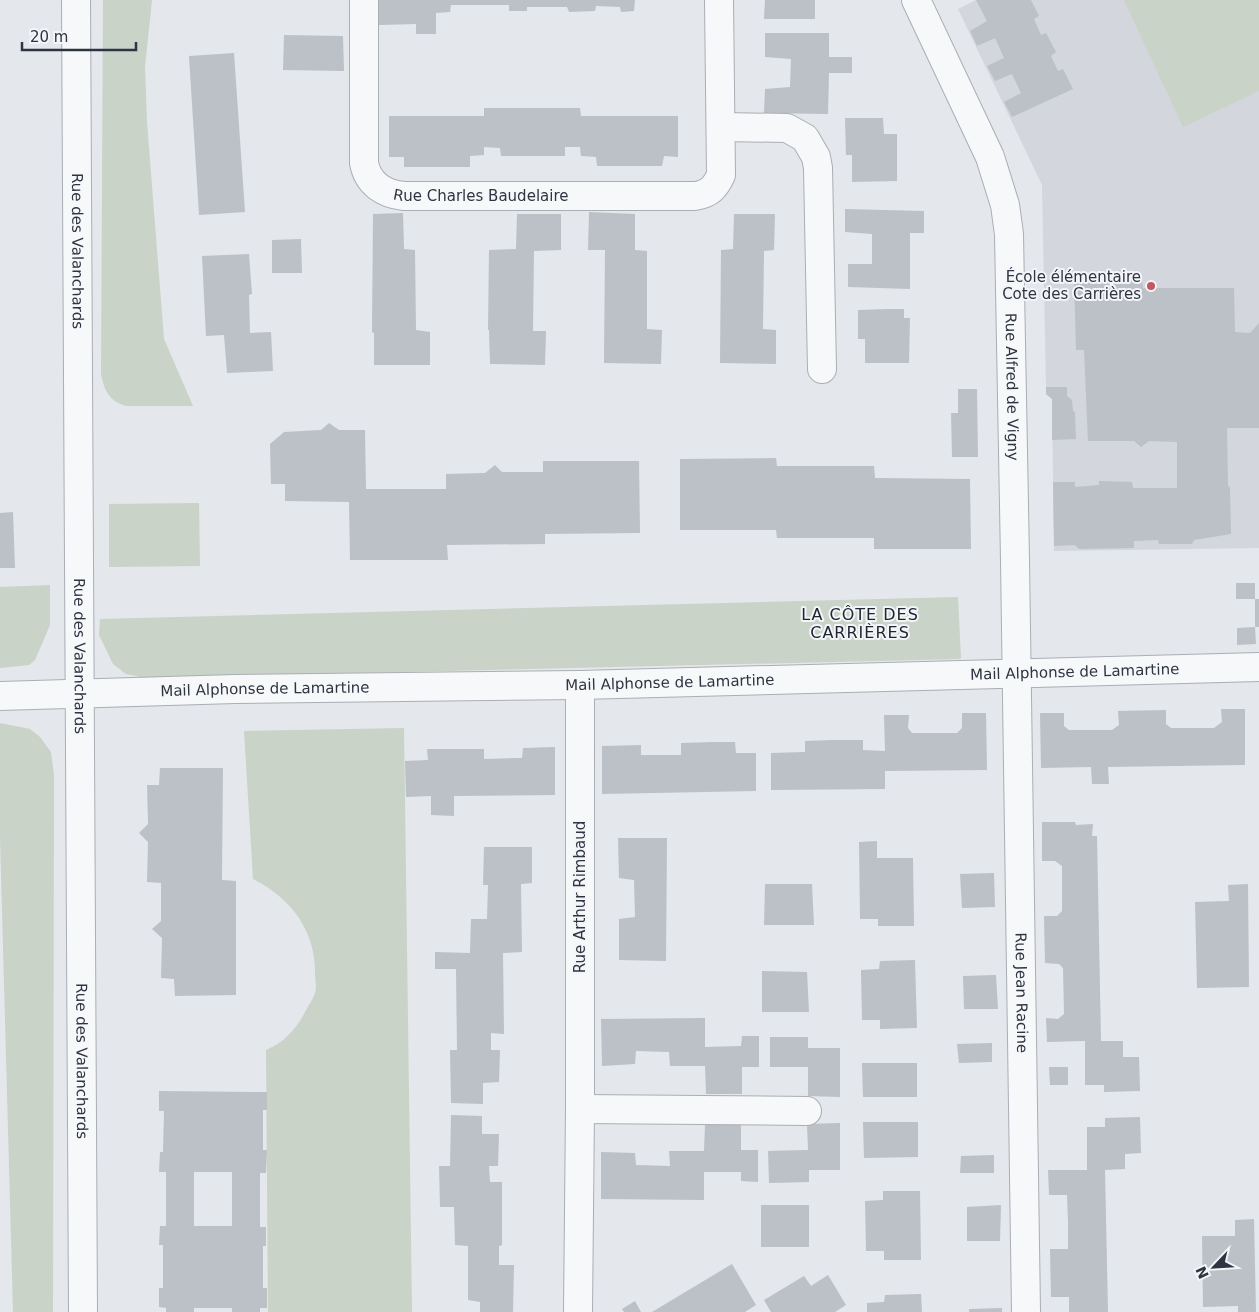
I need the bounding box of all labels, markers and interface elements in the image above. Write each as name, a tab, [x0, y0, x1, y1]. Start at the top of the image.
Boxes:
scale bar	[22, 20, 136, 52]
text: 20 m	[30, 28, 68, 46]
street label: Rue des Valanchards	[68, 173, 87, 329]
street label: Rue Charles Baudelaire	[392, 185, 569, 205]
place label: École élémentaire Cote des Carrières	[1002, 267, 1141, 303]
marker: École élémentaire Cote des Carrières	[1145, 280, 1157, 292]
street label: Rue Alfred de Vigny	[1001, 313, 1022, 461]
street label: Rue des Valanchards	[70, 578, 89, 734]
district label: LA CÔTE DES CARRIÈRES	[801, 605, 919, 642]
street label: Mail Alphonse de Lamartine	[970, 660, 1180, 684]
street label: Mail Alphonse de Lamartine	[565, 671, 775, 694]
street label: Mail Alphonse de Lamartine	[160, 678, 370, 700]
street label: Rue Arthur Rimbaud	[571, 821, 589, 973]
street label: Rue Jean Racine	[1011, 932, 1031, 1053]
street label: Rue des Valanchards	[72, 983, 91, 1139]
north arrow	[1189, 1242, 1239, 1292]
text: N	[1192, 1264, 1212, 1281]

